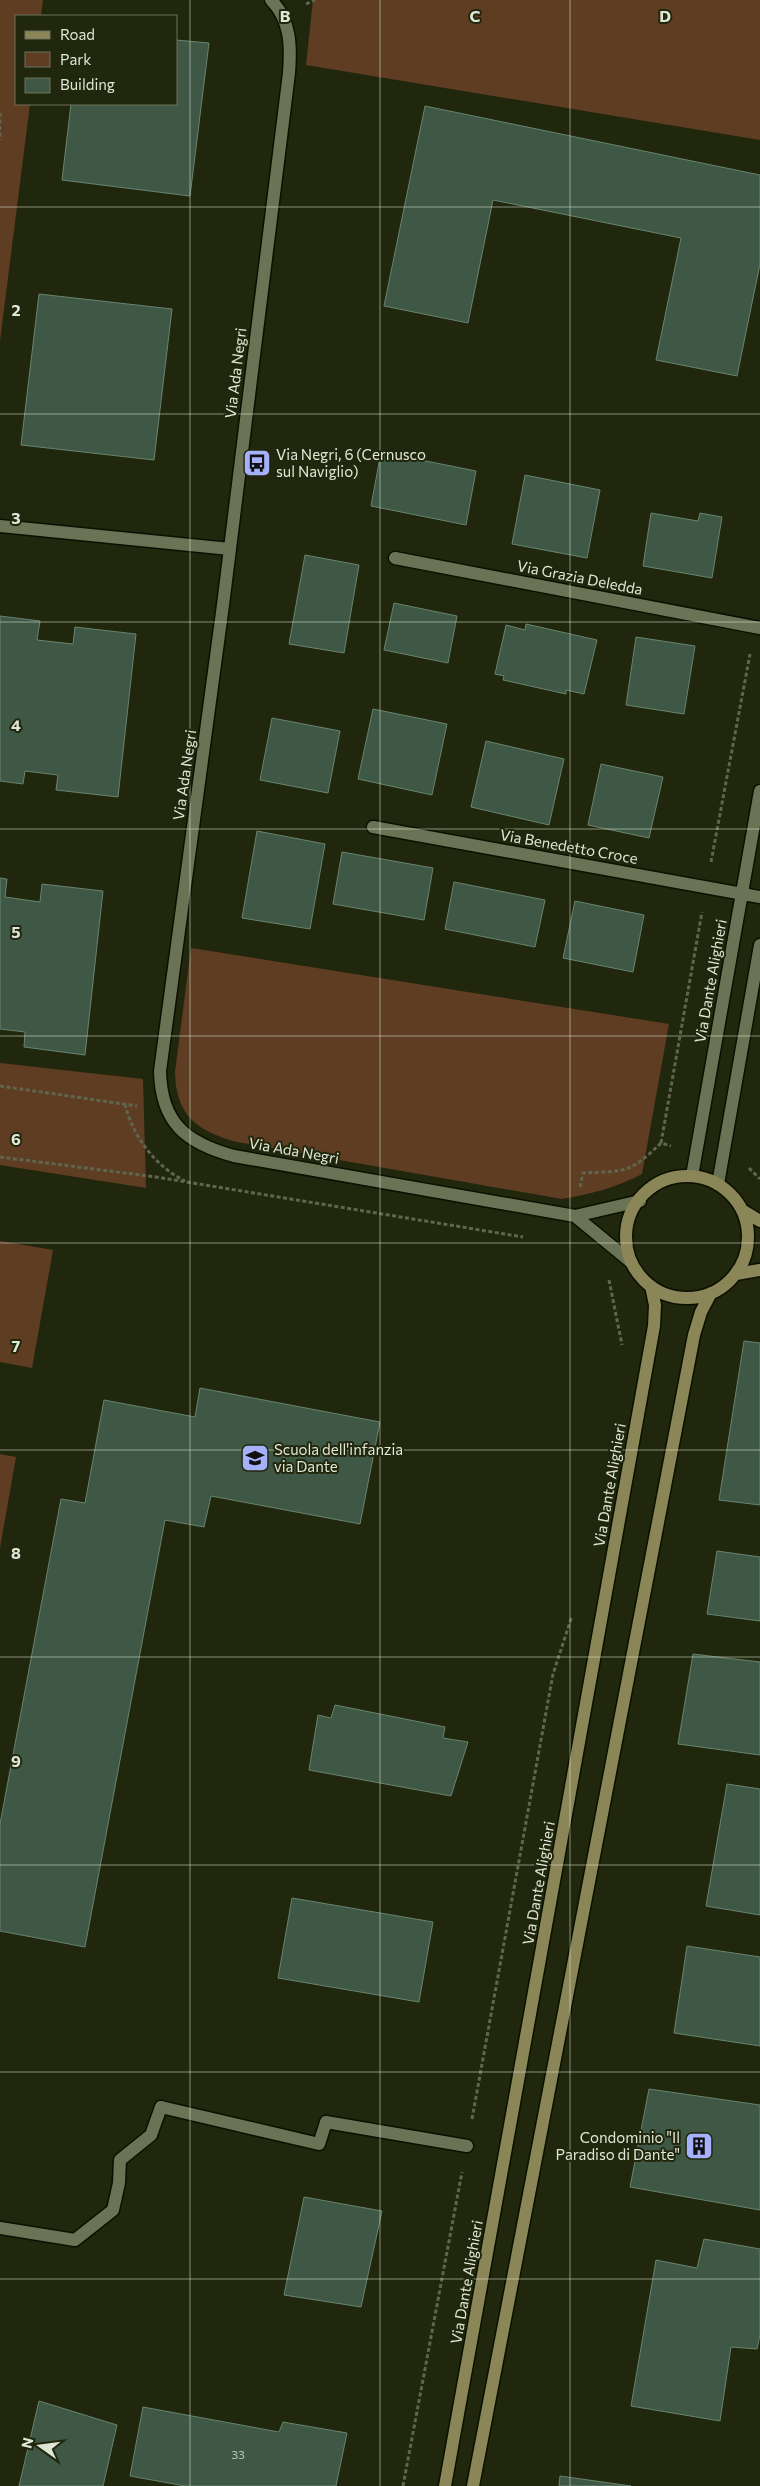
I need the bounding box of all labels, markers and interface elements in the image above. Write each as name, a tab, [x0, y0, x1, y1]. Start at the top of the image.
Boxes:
text: B	[280, 6, 291, 25]
text: C	[470, 6, 481, 25]
text: D	[659, 6, 671, 25]
legend	[15, 15, 178, 105]
text: Road	[60, 25, 95, 43]
text: Park	[60, 50, 91, 68]
text: Building	[60, 75, 115, 93]
text: 2	[11, 300, 21, 319]
street label: Via Ada Negri	[220, 327, 250, 419]
place label: Via Negri, 6 (Cernusco sul Naviglio)	[276, 445, 426, 480]
bus stop icon: Via Negri, 6 (Cernusco sul Naviglio)	[242, 448, 272, 478]
text: 3	[11, 508, 21, 527]
street label: Via Grazia Deledda	[516, 556, 644, 598]
text: 4	[11, 715, 21, 734]
street label: Via Ada Negri	[169, 728, 199, 822]
street label: Via Benedetto Croce	[499, 825, 639, 867]
street label: Via Dante Alighieri	[690, 918, 730, 1044]
text: 5	[11, 922, 21, 941]
text: 6	[11, 1129, 21, 1148]
street label: Via Ada Negri	[247, 1133, 341, 1167]
text: 7	[12, 1336, 21, 1355]
street label: Via Dante Alighieri	[589, 1422, 629, 1548]
place label: Scuola dell'infanzia via Dante	[274, 1440, 403, 1475]
school or university icon: Scuola dell'infanzia via Dante	[240, 1443, 270, 1473]
text: 8	[11, 1543, 21, 1562]
text: 9	[11, 1751, 21, 1770]
street label: Via Dante Alighieri	[518, 1820, 558, 1946]
place label: Condominio "Il Paradiso di Dante"	[555, 2128, 680, 2163]
building icon: Condominio "Il Paradiso di Dante"	[684, 2131, 714, 2161]
street label: Via Dante Alighieri	[446, 2219, 486, 2345]
north arrow	[15, 2421, 65, 2471]
text: N	[17, 2436, 36, 2450]
house number: 33	[231, 2447, 245, 2461]

